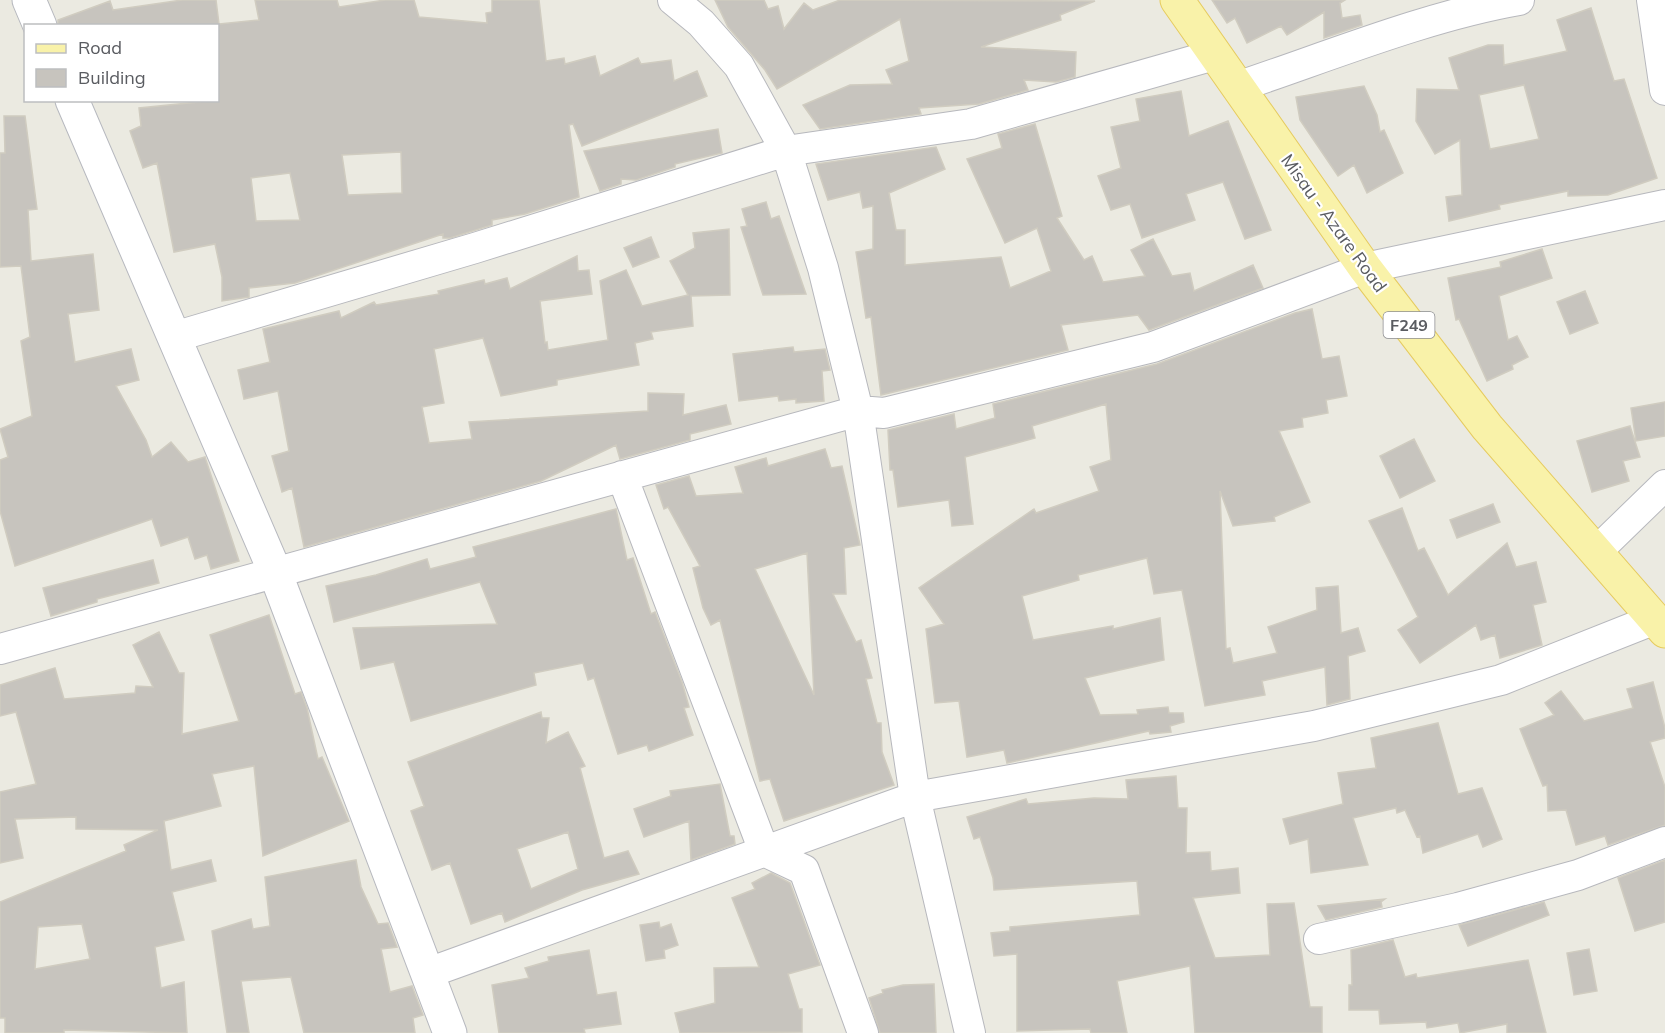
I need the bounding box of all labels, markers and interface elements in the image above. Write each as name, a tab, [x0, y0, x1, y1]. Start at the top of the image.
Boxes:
legend	[24, 24, 219, 102]
text: Road	[78, 36, 122, 59]
text: Building	[78, 66, 146, 89]
street label: Misau - Azare Road	[1276, 149, 1392, 297]
road number: F249	[1384, 312, 1434, 338]

